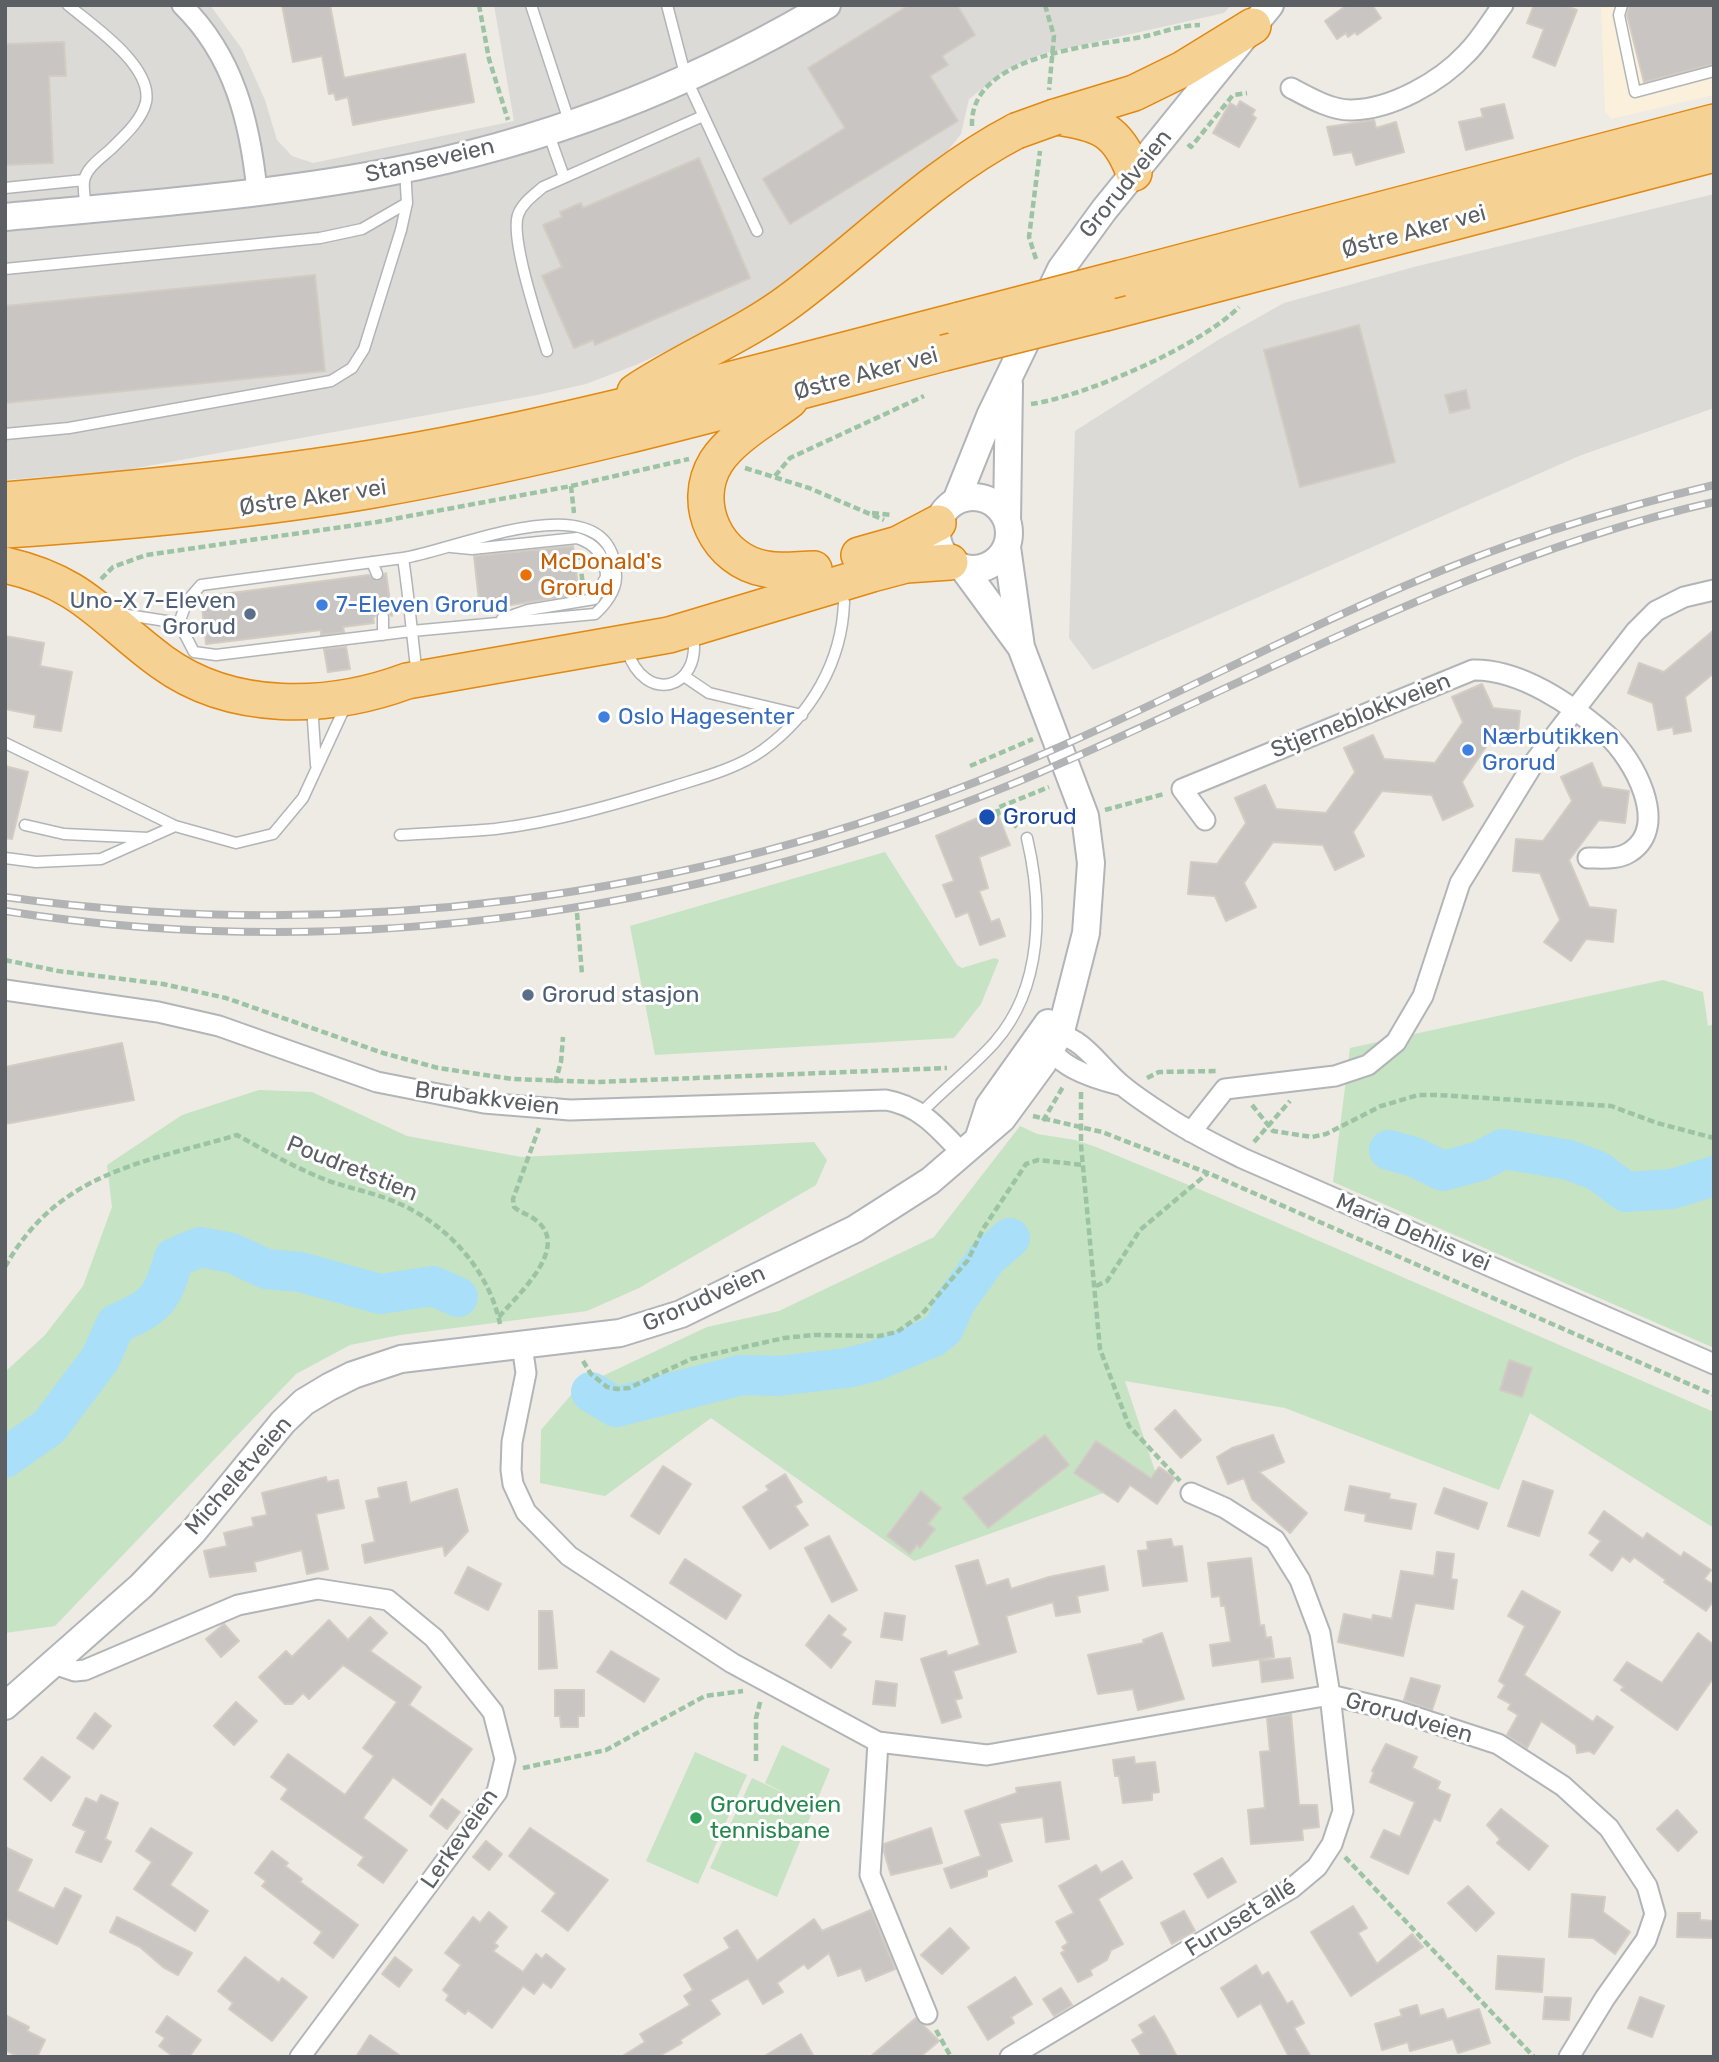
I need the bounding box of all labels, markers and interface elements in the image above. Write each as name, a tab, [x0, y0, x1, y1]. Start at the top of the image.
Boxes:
street label: Grorudveien	[1074, 124, 1178, 244]
street label: Stanseveien	[363, 133, 497, 189]
street label: Østre Aker vei	[1339, 200, 1489, 264]
street label: Østre Aker vei	[791, 342, 941, 406]
street label: Østre Aker vei	[238, 474, 388, 522]
place label: McDonald's Grorud	[540, 548, 662, 602]
marker: McDonald's Grorud	[518, 567, 534, 583]
place label: Uno-X 7-Eleven Grorud	[69, 587, 236, 641]
place label: 7-Eleven Grorud	[336, 591, 508, 619]
marker: 7-Eleven Grorud	[314, 597, 330, 613]
marker: Uno-X 7-Eleven Grorud	[242, 606, 258, 622]
street label: Stjerneblokkveien	[1267, 667, 1455, 765]
place label: Oslo Hagesenter	[618, 703, 794, 731]
marker: Oslo Hagesenter	[596, 709, 612, 725]
place label: Nærbutikken Grorud	[1482, 723, 1619, 777]
marker: Nærbutikken Grorud	[1460, 742, 1476, 758]
place label: Grorud	[1003, 803, 1077, 831]
marker: Grorud	[977, 807, 997, 827]
place label: Grorud stasjon	[542, 981, 699, 1009]
marker: Grorud stasjon	[520, 987, 536, 1003]
street label: Brubakkveien	[413, 1076, 561, 1122]
street label: Poudretstien	[283, 1130, 421, 1208]
street label: Maria Dehlis vei	[1331, 1188, 1495, 1278]
street label: Grorudveien	[638, 1260, 770, 1338]
street label: Micheletveien	[180, 1411, 298, 1541]
street label: Grorudveien	[1342, 1687, 1476, 1749]
street label: Lerkeveien	[416, 1784, 504, 1894]
place label: Grorudveien tennisbane	[710, 1791, 841, 1845]
marker: Grorudveien tennisbane	[688, 1810, 704, 1826]
street label: Furuset allé	[1180, 1873, 1302, 1963]

